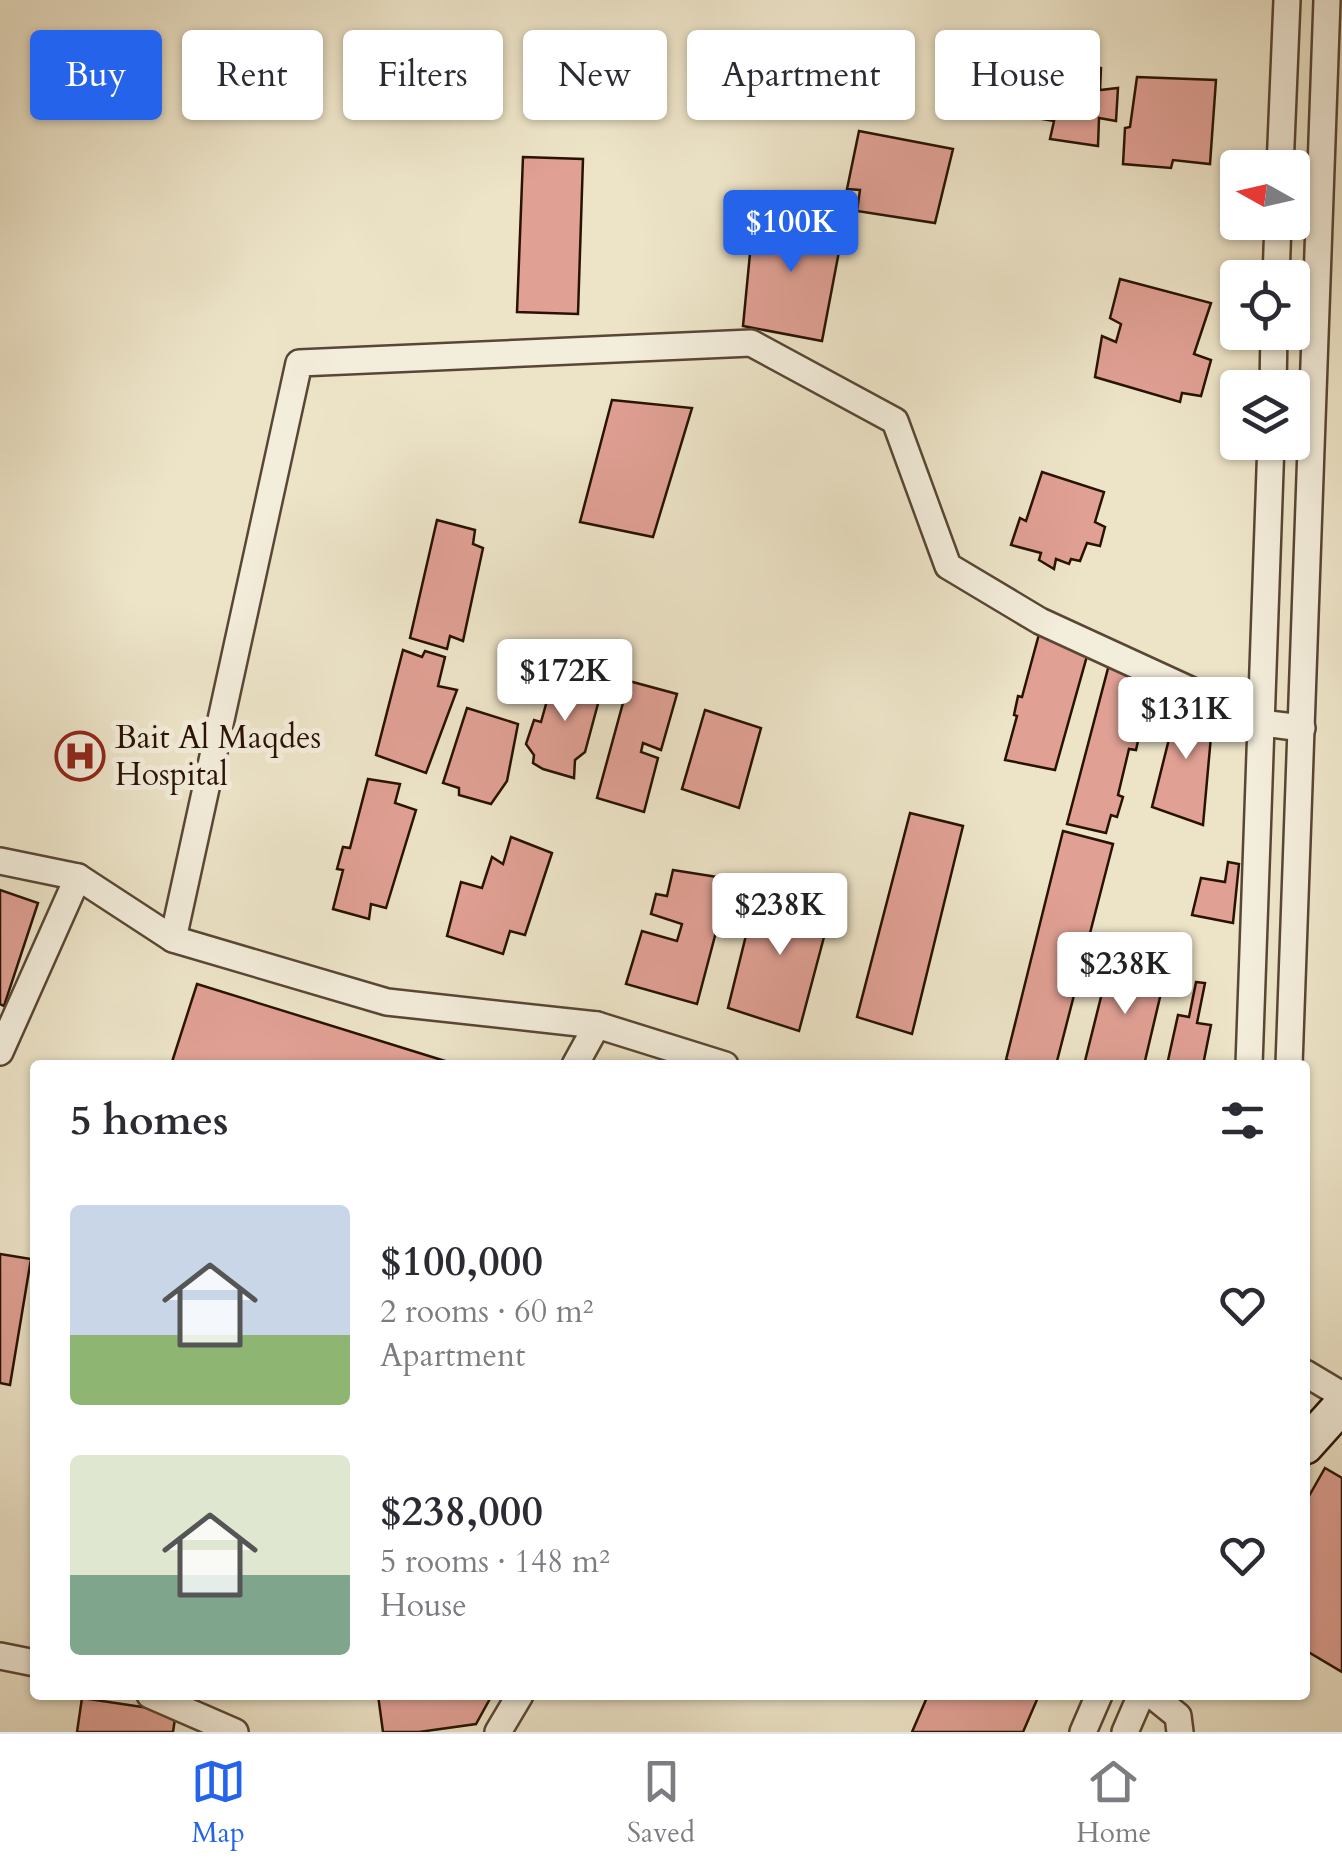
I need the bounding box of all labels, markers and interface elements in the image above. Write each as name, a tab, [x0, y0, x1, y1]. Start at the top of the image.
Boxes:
chip: Buy	[30, 30, 162, 120]
chip: Rent	[182, 30, 323, 120]
chip: Filters	[343, 30, 503, 120]
chip: New	[523, 30, 667, 120]
chip: Apartment	[687, 30, 915, 120]
chip: House	[935, 30, 1100, 120]
north arrow	[1220, 150, 1310, 240]
map controls	[1220, 150, 1310, 460]
pin: $100K	[721, 190, 861, 275]
text: $100K	[745, 200, 837, 244]
button: locate	[1220, 260, 1310, 350]
button: layers	[1220, 370, 1310, 460]
pin: $172K	[495, 639, 635, 724]
text: $172K	[519, 649, 611, 693]
pin: $131K	[1116, 677, 1256, 762]
text: $131K	[1140, 687, 1232, 731]
place label: Bait Al Maqdes Hospital	[115, 716, 321, 797]
hospital icon: Bait Al Maqdes Hospital	[54, 730, 106, 782]
pin: $238K	[710, 873, 850, 958]
text: $238K	[734, 883, 826, 927]
pin: $238K	[1055, 932, 1195, 1017]
text: $238K	[1079, 942, 1171, 986]
text: 5 homes	[70, 1092, 228, 1149]
icon: filters	[1215, 1093, 1270, 1148]
text: $100,000	[380, 1233, 543, 1290]
icon: home	[150, 1245, 270, 1365]
icon: heart	[1215, 1278, 1270, 1333]
text: 2 rooms · 60 m²	[380, 1290, 593, 1334]
text: Apartment	[380, 1334, 525, 1378]
text: $238,000	[380, 1483, 543, 1540]
icon: home	[150, 1495, 270, 1615]
icon: heart	[1215, 1528, 1270, 1583]
text: 5 rooms · 148 m²	[380, 1540, 610, 1584]
text: House	[380, 1584, 467, 1628]
tab: Map	[191, 1754, 246, 1852]
tab: Saved	[627, 1754, 695, 1852]
tab: Home	[1076, 1754, 1151, 1852]

